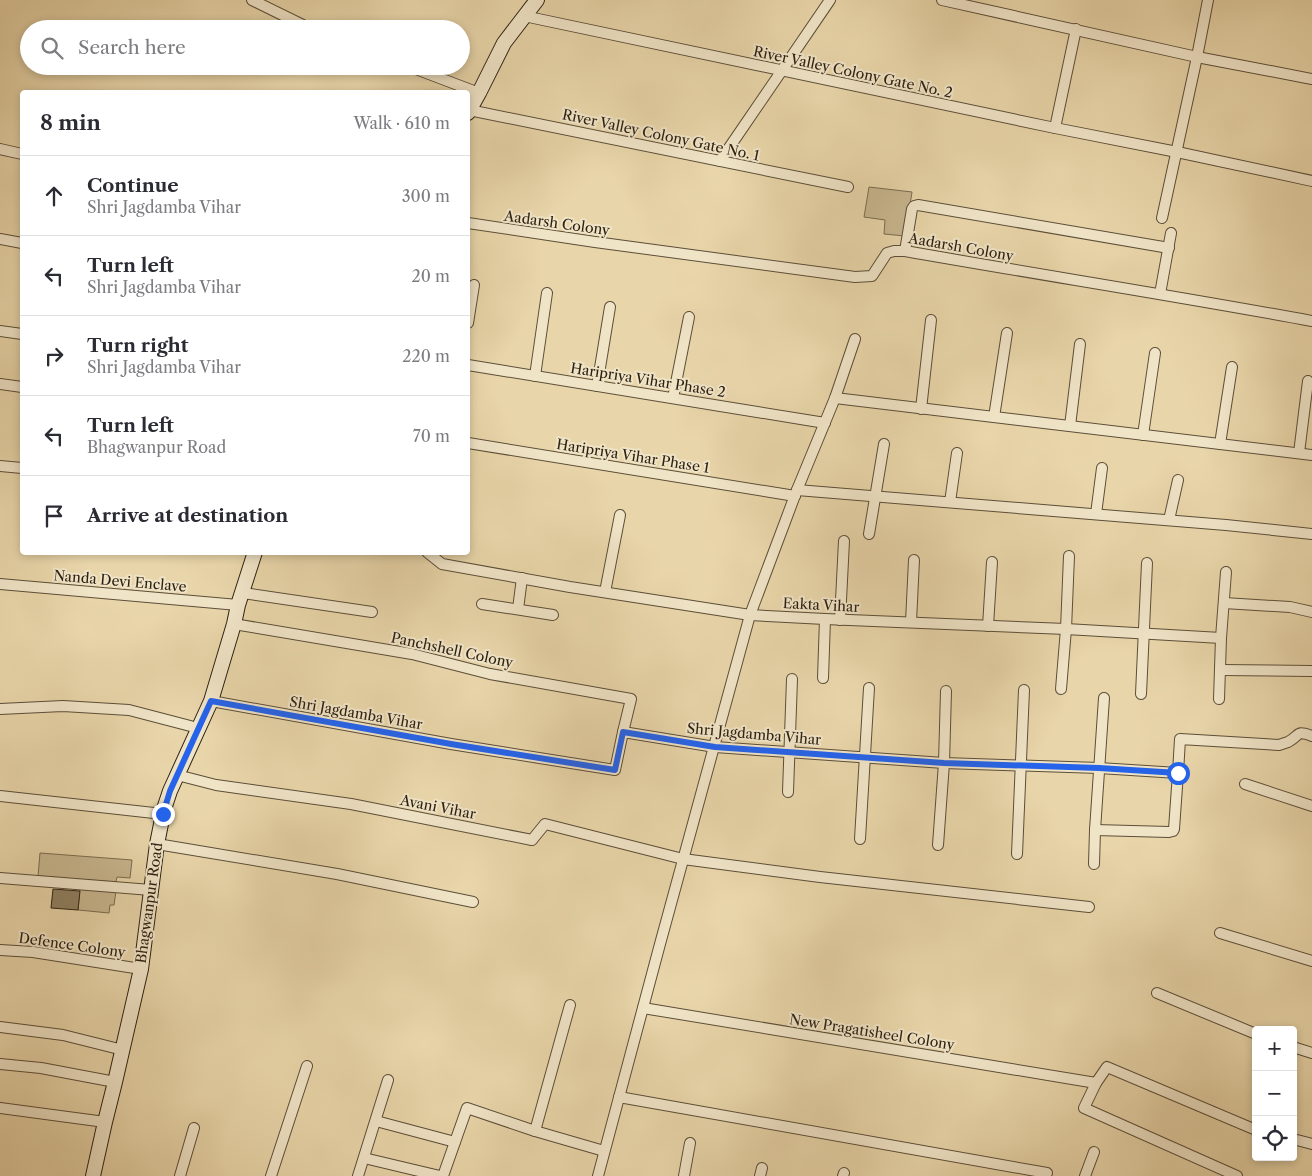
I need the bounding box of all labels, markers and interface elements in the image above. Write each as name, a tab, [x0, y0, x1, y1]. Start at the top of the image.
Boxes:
search box	[20, 20, 470, 75]
icon: search	[38, 34, 66, 62]
text: Search here	[78, 36, 186, 59]
street label: River Valley Colony Gate No. 2	[752, 42, 954, 102]
street label: River Valley Colony Gate No. 1	[561, 105, 761, 165]
text: 8 min	[40, 110, 101, 135]
text: Walk · 610 m	[353, 113, 450, 133]
text: Continue	[87, 174, 179, 197]
icon: ahead	[40, 182, 68, 210]
text: 300 m	[402, 186, 450, 206]
text: Shri Jagdamba Vihar	[87, 197, 241, 217]
street label: Aadarsh Colony	[502, 207, 611, 239]
street label: Aadarsh Colony	[906, 229, 1015, 265]
text: Turn left	[87, 254, 174, 277]
icon: left	[40, 262, 68, 290]
text: 20 m	[411, 266, 450, 286]
text: Shri Jagdamba Vihar	[87, 277, 241, 297]
text: Turn right	[87, 334, 188, 357]
icon: right	[40, 342, 68, 370]
text: 220 m	[402, 346, 450, 366]
text: Shri Jagdamba Vihar	[87, 357, 241, 377]
street label: Haripriya Vihar Phase 2	[569, 359, 727, 401]
text: Turn left	[87, 414, 174, 437]
icon: left	[40, 422, 68, 450]
text: 70 m	[413, 426, 450, 446]
street label: Haripriya Vihar Phase 1	[555, 435, 711, 477]
text: Bhagwanpur Road	[87, 437, 226, 457]
icon: arrive	[40, 502, 68, 530]
text: Arrive at destination	[87, 504, 288, 527]
street label: Nanda Devi Enclave	[53, 566, 187, 596]
street label: Eakta Vihar	[782, 594, 860, 616]
street label: Panchshell Colony	[389, 628, 515, 672]
street label: Shri Jagdamba Vihar	[288, 692, 424, 734]
street label: Shri Jagdamba Vihar	[686, 719, 822, 749]
route start	[1167, 762, 1190, 785]
street label: Avani Vihar	[398, 791, 477, 823]
route end	[152, 803, 175, 826]
street label: Bhagwanpur Road	[132, 841, 166, 965]
street label: Defence Colony	[17, 929, 127, 961]
street label: New Pragatisheel Colony	[788, 1010, 956, 1054]
map controls	[1252, 1026, 1297, 1161]
button: +	[1252, 1026, 1297, 1071]
button: −	[1252, 1071, 1297, 1116]
button: locate	[1252, 1116, 1297, 1161]

